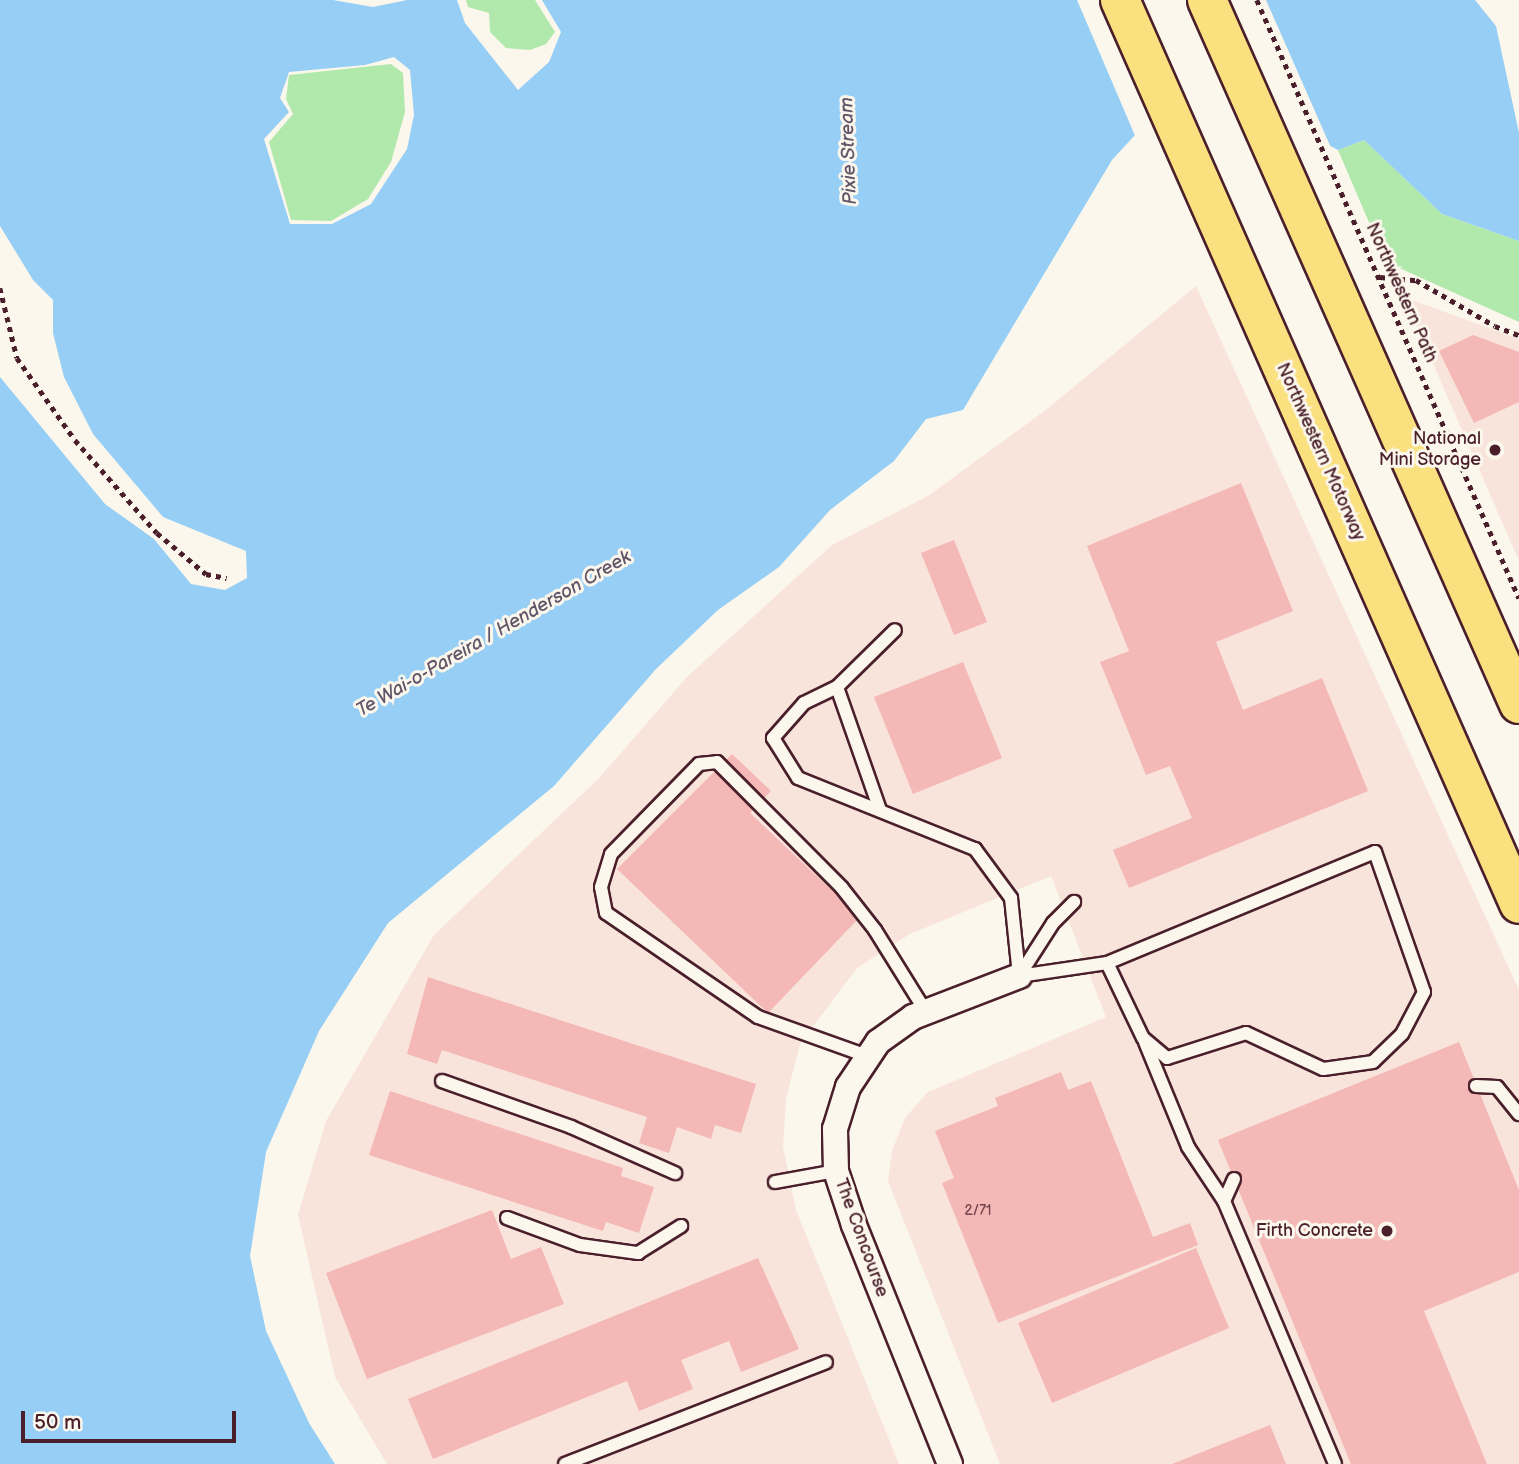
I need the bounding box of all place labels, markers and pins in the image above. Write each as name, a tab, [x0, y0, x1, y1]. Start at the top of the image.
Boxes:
place label: National Mini Storage	[1379, 429, 1481, 472]
marker: National Mini Storage	[1487, 442, 1503, 458]
place label: Firth Concrete	[1256, 1220, 1373, 1242]
marker: Firth Concrete	[1379, 1223, 1395, 1239]

